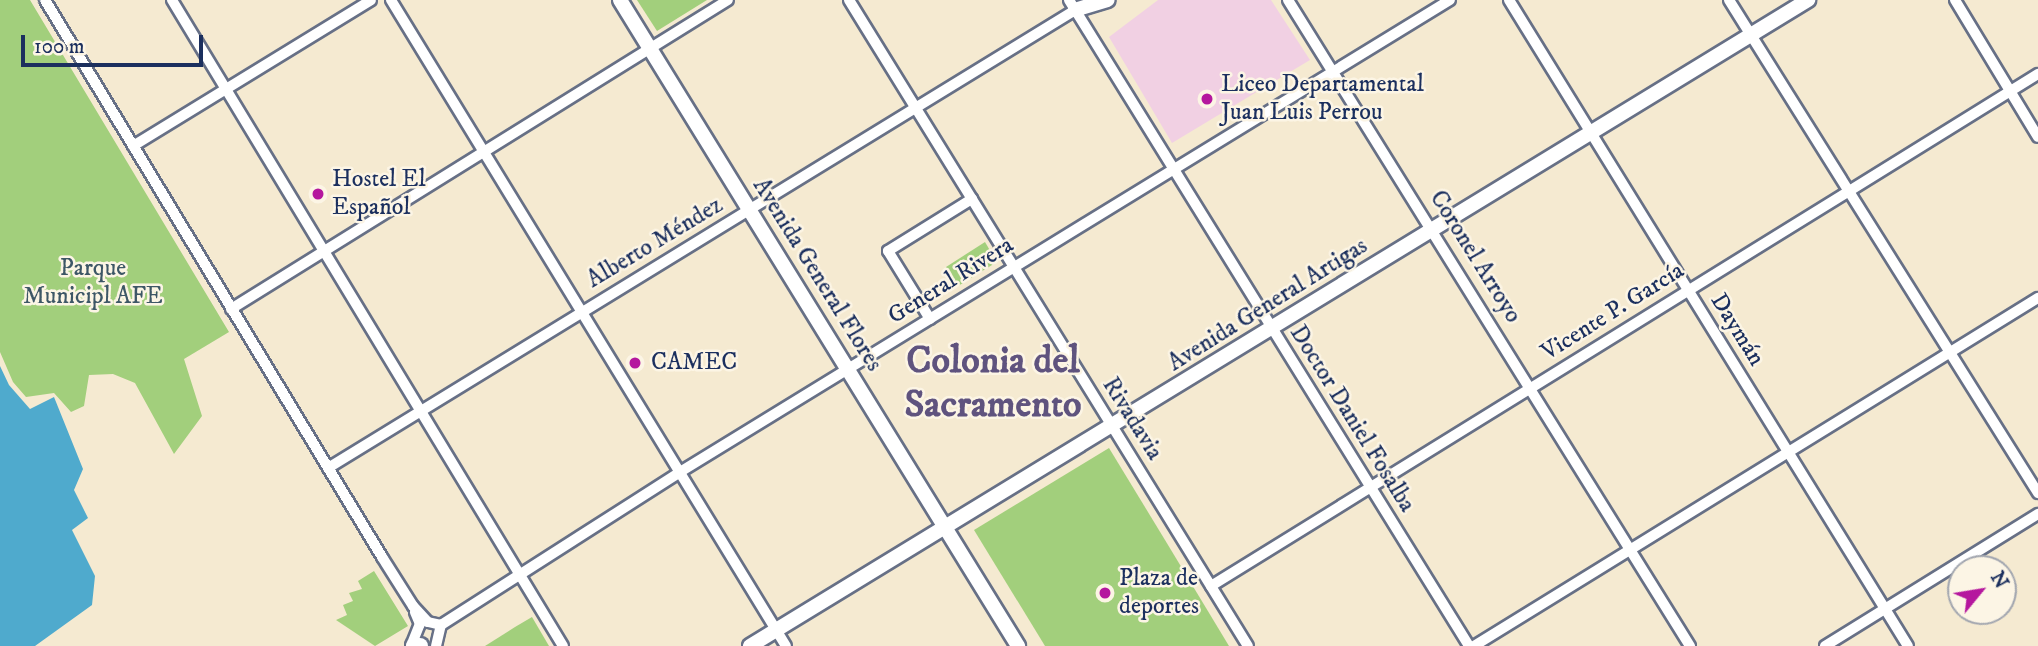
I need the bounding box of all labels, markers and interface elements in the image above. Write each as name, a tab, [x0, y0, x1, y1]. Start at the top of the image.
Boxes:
scale bar	[24, 21, 206, 65]
text: 100 m	[34, 34, 85, 60]
place label: Liceo Departamental Juan Luis Perrou	[1221, 71, 1424, 127]
marker: Liceo Departamental Juan Luis Perrou	[1199, 91, 1215, 107]
place label: Hostel El Español	[332, 166, 426, 222]
street label: Avenida General Flores	[746, 173, 888, 377]
street label: Coronel Arroyo	[1423, 185, 1527, 329]
marker: Hostel El Español	[310, 186, 326, 202]
street label: Alberto Méndez	[582, 191, 728, 295]
street label: General Rivera	[883, 231, 1019, 331]
street label: Avenida General Artigas	[1163, 232, 1373, 378]
park label: Parque Municipl AFE	[23, 255, 163, 311]
street label: Vicente P. García	[1536, 257, 1690, 367]
street label: Daymán	[1704, 288, 1770, 372]
street label: Doctor Daniel Fosalba	[1283, 320, 1421, 518]
district label: Colonia del Sacramento	[904, 339, 1082, 428]
place label: CAMEC	[651, 349, 737, 377]
marker: CAMEC	[625, 353, 645, 373]
street label: Rivadavia	[1095, 372, 1169, 466]
north arrow	[1947, 555, 2017, 625]
place label: Plaza de deportes	[1119, 565, 1199, 621]
text: N	[1985, 568, 2013, 593]
marker: Plaza de deportes	[1097, 585, 1113, 601]

